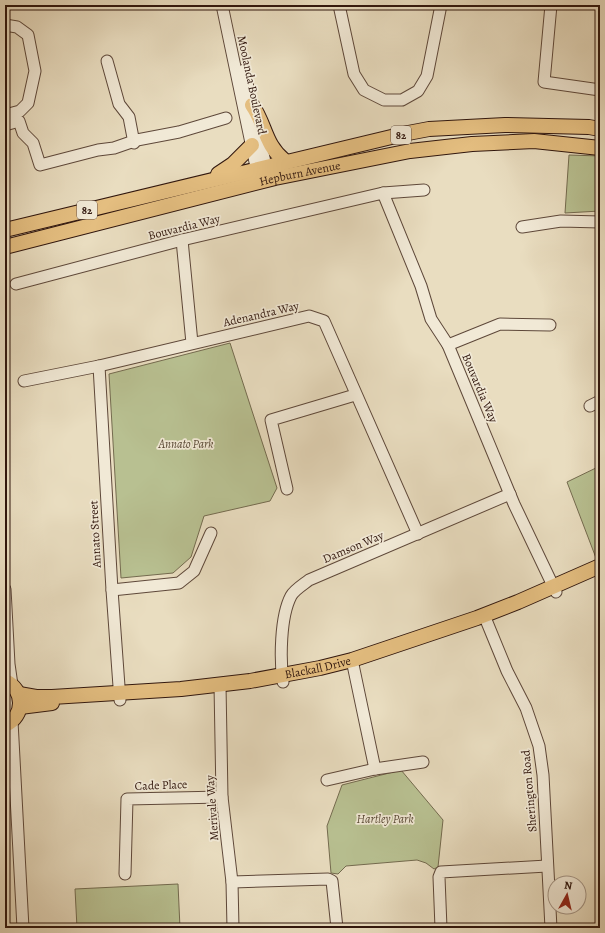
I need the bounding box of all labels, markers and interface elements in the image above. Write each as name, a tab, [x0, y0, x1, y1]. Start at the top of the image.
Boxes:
street label: Moolanda Boulevard	[234, 34, 270, 137]
road number: 82	[391, 126, 411, 144]
street label: Hepburn Avenue	[258, 157, 342, 190]
road number: 82	[77, 201, 97, 219]
street label: Bouvardia Way	[146, 210, 222, 244]
street label: Adenandra Way	[221, 297, 301, 331]
street label: Bouvardia Way	[458, 351, 502, 426]
park label: Annato Park	[158, 436, 214, 452]
street label: Annato Street	[85, 500, 105, 569]
street label: Damson Way	[320, 527, 386, 567]
street label: Blackall Drive	[283, 653, 353, 682]
street label: Sherington Road	[517, 749, 541, 833]
street label: Merivale Way	[202, 774, 222, 841]
street label: Cade Place	[134, 776, 188, 794]
park label: Hartley Park	[357, 811, 414, 827]
north arrow	[547, 875, 587, 915]
text: N	[563, 878, 573, 894]

